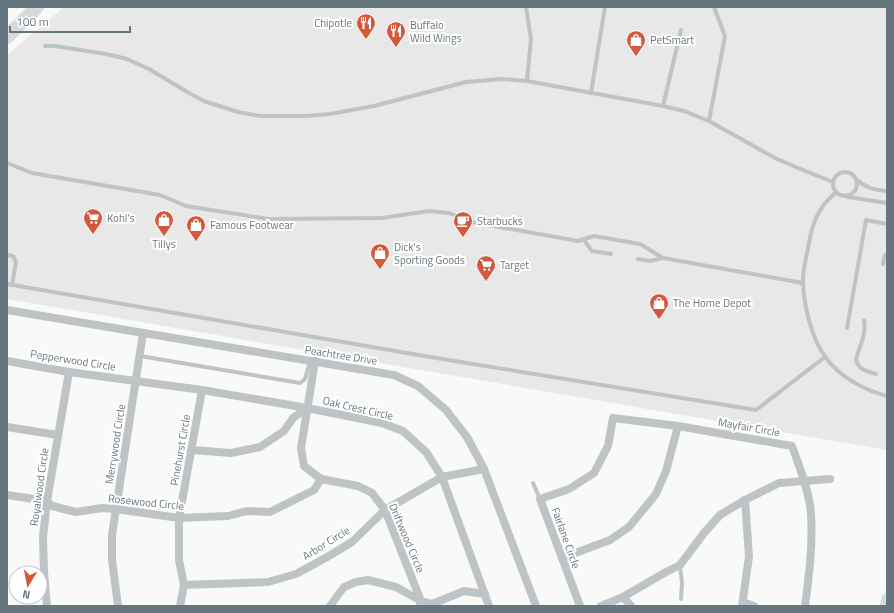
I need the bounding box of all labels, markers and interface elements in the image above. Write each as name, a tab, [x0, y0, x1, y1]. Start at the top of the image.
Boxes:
scale bar	[10, 8, 130, 34]
text: 100 m	[16, 12, 49, 31]
restaurant icon: Chipotle	[355, 12, 377, 40]
place label: Chipotle	[314, 15, 352, 31]
place label: Buffalo Wild Wings	[410, 17, 462, 46]
restaurant icon: Buffalo Wild Wings	[385, 20, 407, 48]
shop icon: PetSmart	[625, 29, 647, 57]
place label: PetSmart	[650, 32, 694, 48]
supermarket icon: Kohl's	[82, 207, 104, 235]
shop icon: Tillys	[153, 209, 175, 237]
place label: Kohl's	[107, 210, 135, 226]
cafe icon: Starbucks	[452, 210, 474, 238]
place label: Starbucks	[477, 213, 523, 229]
shop icon: Famous Footwear	[185, 214, 207, 242]
place label: Famous Footwear	[210, 217, 294, 233]
place label: Tillys	[152, 236, 176, 252]
place label: Dick's Sporting Goods	[394, 239, 465, 268]
shop icon: Dick's Sporting Goods	[369, 242, 391, 270]
supermarket icon: Target	[475, 254, 497, 282]
place label: Target	[500, 257, 529, 273]
shop icon: The Home Depot	[648, 292, 670, 320]
place label: The Home Depot	[673, 295, 751, 311]
street label: Peachtree Drive	[304, 341, 379, 369]
street label: Pepperwood Circle	[29, 345, 117, 375]
street label: Oak Crest Circle	[321, 392, 395, 424]
street label: Merrywood Circle	[101, 402, 129, 485]
street label: Pinehurst Circle	[166, 413, 194, 487]
street label: Mayfair Circle	[717, 414, 782, 440]
street label: Royalwood Circle	[26, 446, 52, 527]
street label: Rosewood Circle	[107, 490, 185, 514]
street label: Driftwood Circle	[385, 501, 429, 576]
street label: Fairlane Circle	[548, 505, 585, 571]
street label: Arbor Circle	[299, 522, 353, 564]
north arrow	[8, 565, 48, 605]
text: N	[21, 586, 31, 603]

